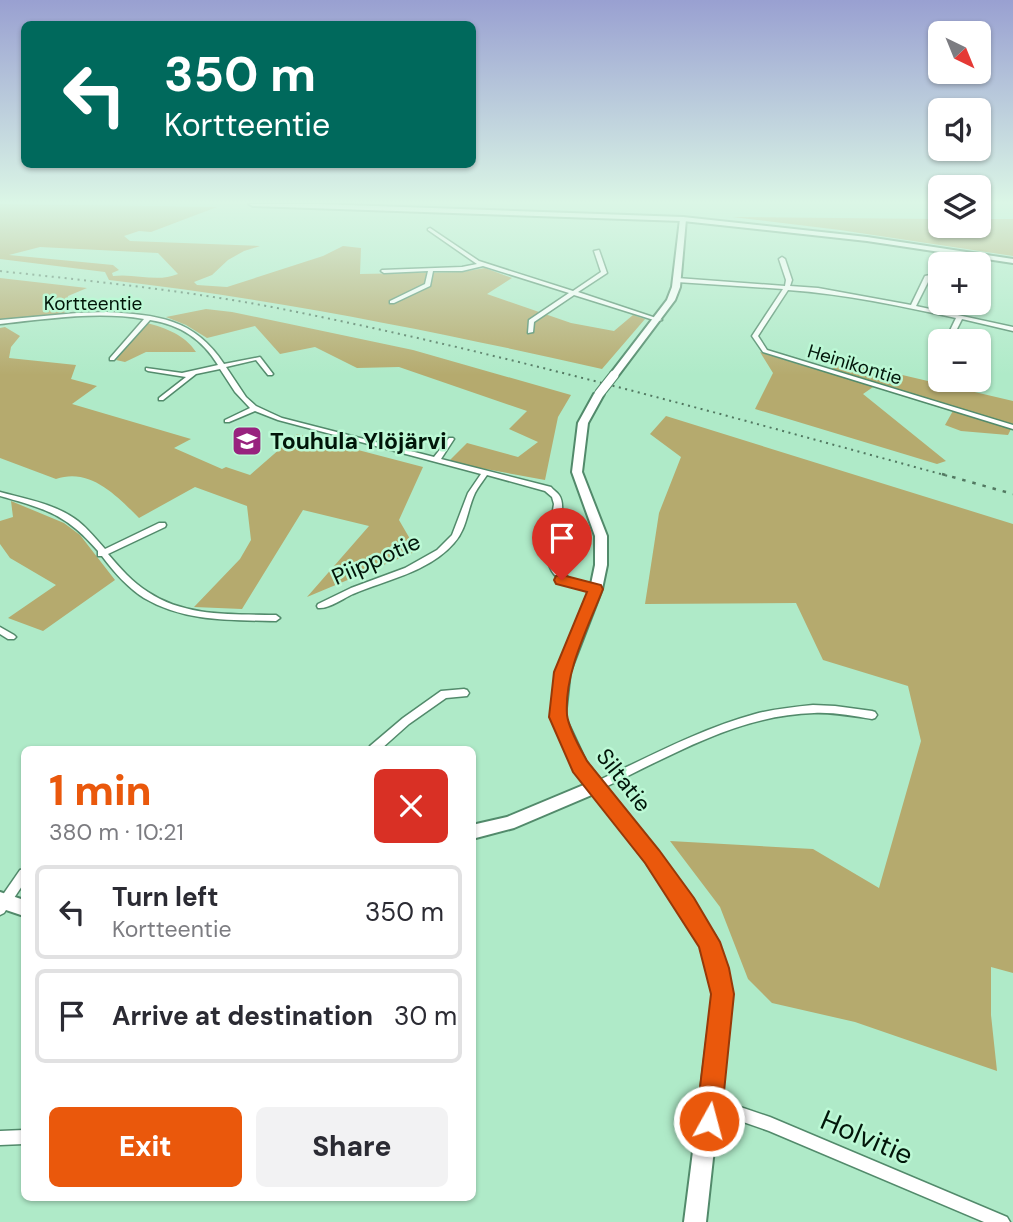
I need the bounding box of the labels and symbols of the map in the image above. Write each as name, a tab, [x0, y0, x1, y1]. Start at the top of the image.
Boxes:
north arrow	[928, 21, 990, 84]
street label: Kortteentie	[44, 291, 142, 316]
street label: Heinikontie	[805, 338, 905, 391]
school or university icon: Touhula Ylöjärvi	[230, 424, 264, 458]
place label: Touhula Ylöjärvi	[270, 426, 447, 456]
pin	[532, 508, 592, 580]
street label: Piippotie	[327, 526, 425, 592]
street label: Siltatie	[590, 742, 658, 818]
position arrow	[672, 1084, 746, 1158]
street label: Holvitie	[815, 1101, 919, 1173]

